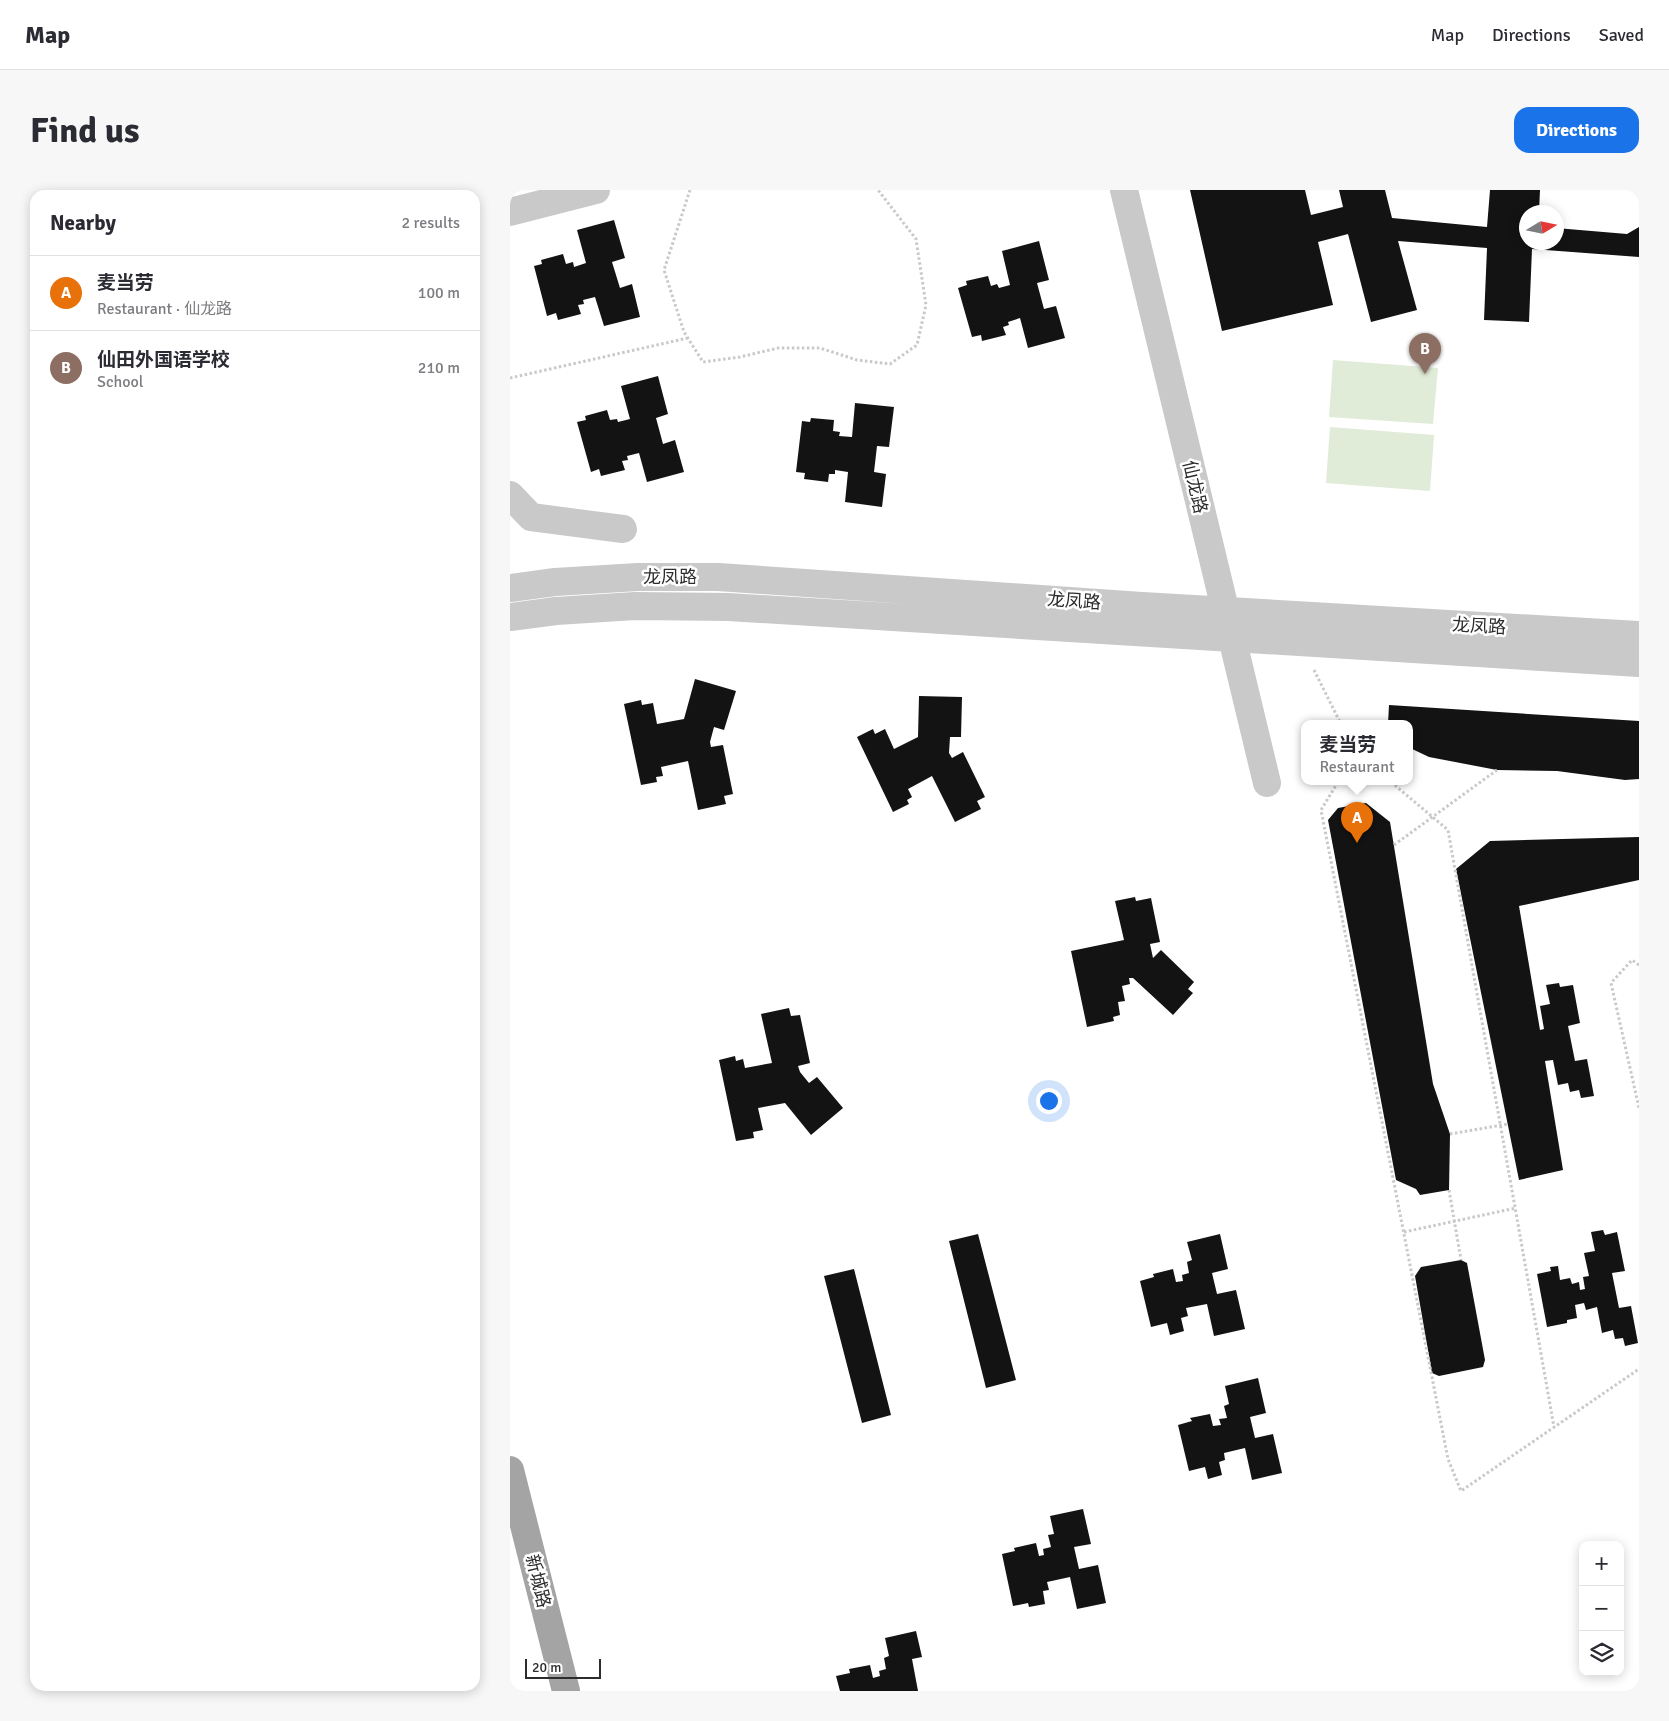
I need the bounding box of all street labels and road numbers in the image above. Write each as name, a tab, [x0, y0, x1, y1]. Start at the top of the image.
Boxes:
street label: 仙龙路	[1178, 458, 1212, 516]
street label: 龙凤路	[643, 566, 697, 588]
street label: 龙凤路	[1046, 588, 1102, 614]
street label: 龙凤路	[1451, 614, 1507, 638]
street label: 新城路	[521, 1552, 555, 1610]

